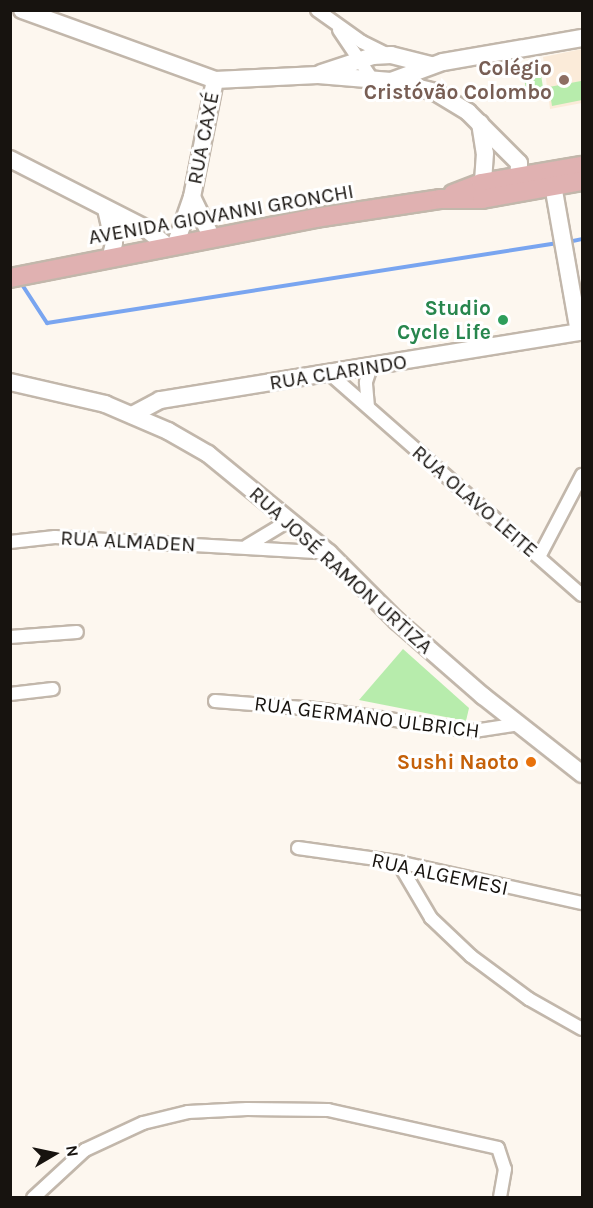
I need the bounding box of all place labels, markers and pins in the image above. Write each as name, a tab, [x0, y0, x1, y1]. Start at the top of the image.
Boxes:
place label: Colégio Cristóvão Colombo	[364, 55, 552, 105]
marker: Colégio Cristóvão Colombo	[557, 73, 571, 87]
place label: Studio Cycle Life	[397, 295, 491, 345]
marker: Studio Cycle Life	[496, 313, 510, 327]
place label: Sushi Naoto	[397, 749, 519, 775]
marker: Sushi Naoto	[524, 755, 538, 769]

